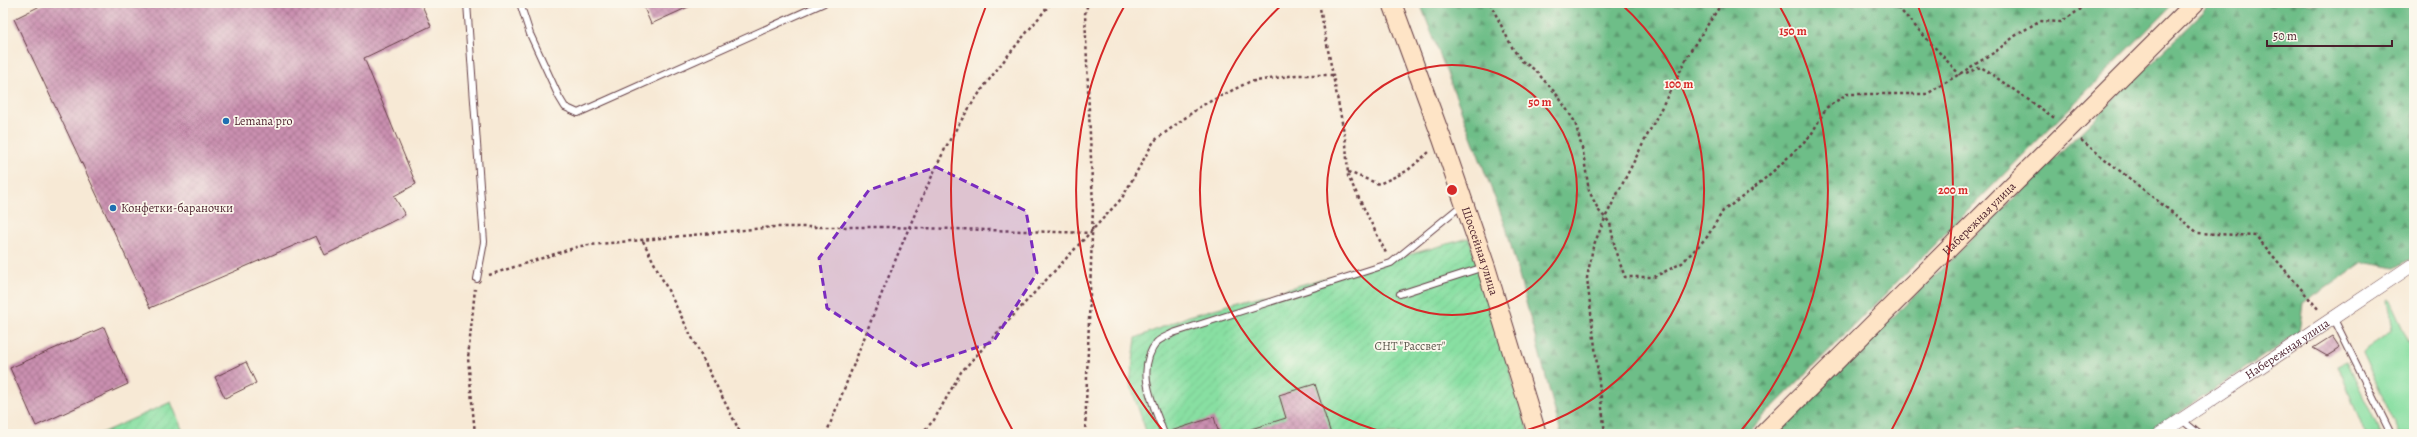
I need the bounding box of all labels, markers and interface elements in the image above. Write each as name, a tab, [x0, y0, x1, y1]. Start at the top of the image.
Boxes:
scale bar	[2267, 22, 2392, 48]
text: 150 m	[1779, 23, 1807, 39]
text: 50 m	[2273, 28, 2297, 44]
text: 100 m	[1665, 76, 1693, 92]
text: 50 m	[1528, 94, 1552, 110]
place label: Lemana pro	[234, 113, 292, 129]
marker: Lemana pro	[221, 116, 231, 126]
street label: Набережная улица	[1939, 178, 2020, 259]
text: 200 m	[1938, 182, 1968, 198]
centre of rings	[1445, 183, 1459, 197]
place label: Конфетки-бараночки	[121, 200, 233, 216]
marker: Конфетки-бараночки	[108, 203, 118, 213]
street label: Шоссейная улица	[1458, 204, 1502, 298]
street label: Набережная улица	[2242, 315, 2333, 383]
park label: СНТ "Рассвет"	[1375, 338, 1446, 354]

